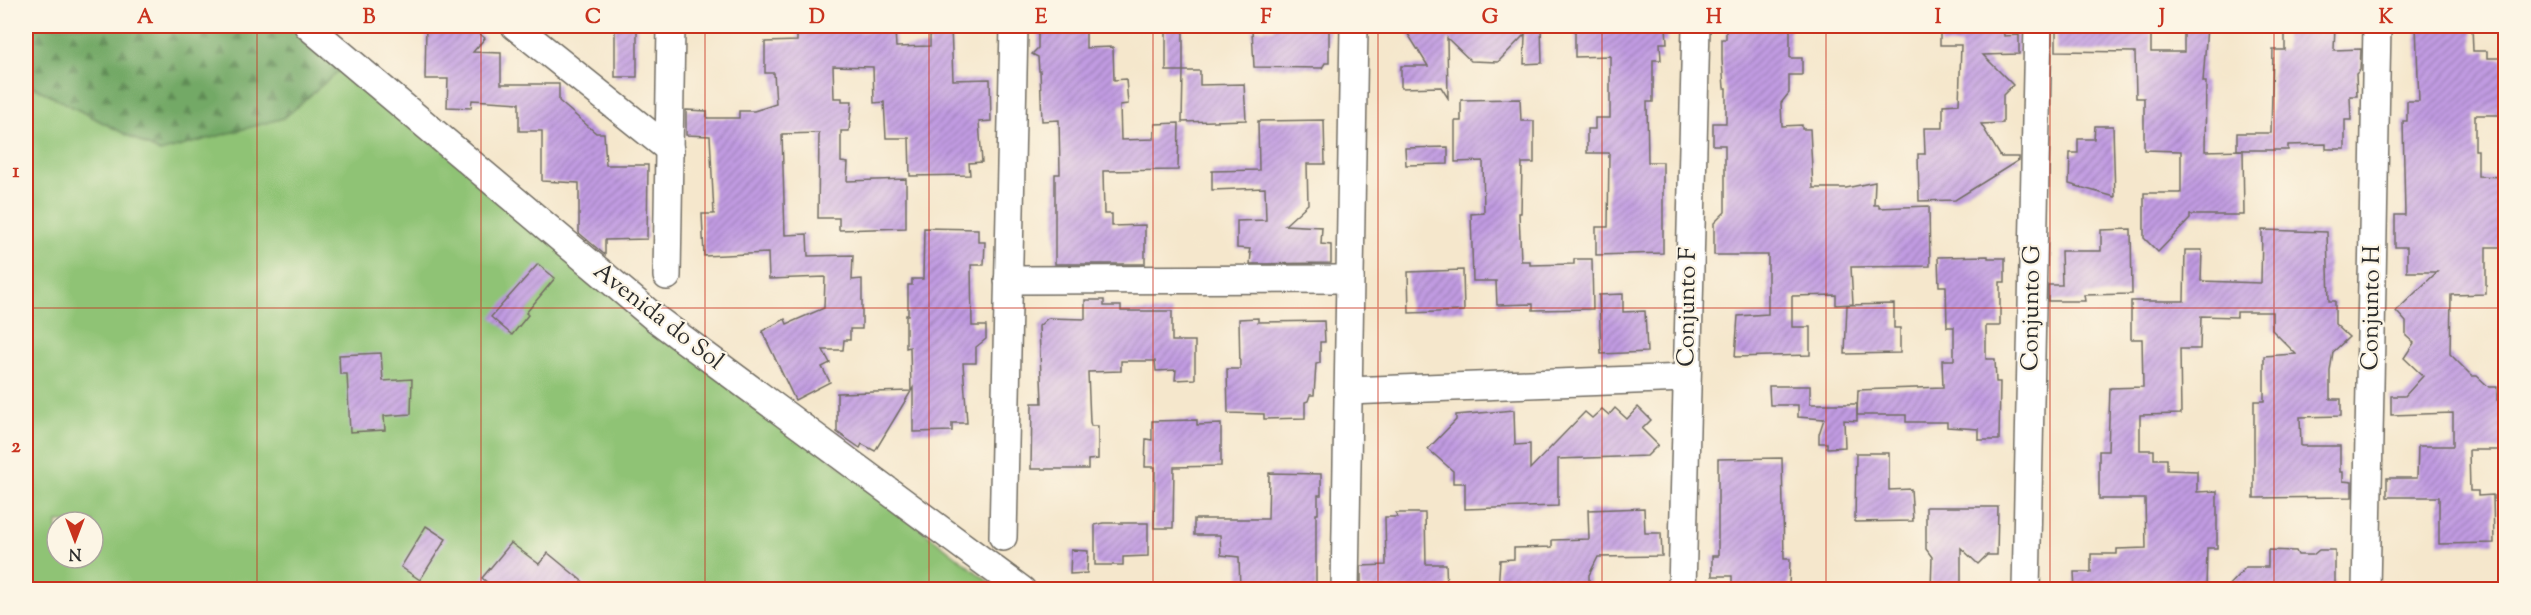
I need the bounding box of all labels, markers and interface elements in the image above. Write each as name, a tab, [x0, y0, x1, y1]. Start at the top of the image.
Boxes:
text: A	[137, 4, 154, 33]
text: B	[363, 4, 376, 33]
text: C	[585, 4, 601, 33]
text: D	[809, 4, 825, 33]
text: E	[1035, 4, 1048, 33]
text: F	[1260, 4, 1272, 33]
text: G	[1482, 4, 1499, 33]
text: H	[1706, 4, 1722, 33]
text: I	[1935, 4, 1942, 33]
text: J	[2157, 4, 2165, 33]
text: K	[2379, 4, 2394, 33]
text: 1	[13, 158, 20, 187]
street label: Conjunto G	[2014, 245, 2050, 371]
street label: Conjunto H	[2354, 245, 2390, 371]
street label: Conjunto F	[1670, 247, 1706, 367]
street label: Avenida do Sol	[586, 255, 731, 379]
text: 2	[11, 433, 21, 462]
north arrow	[45, 510, 105, 570]
text: N	[68, 541, 81, 564]

